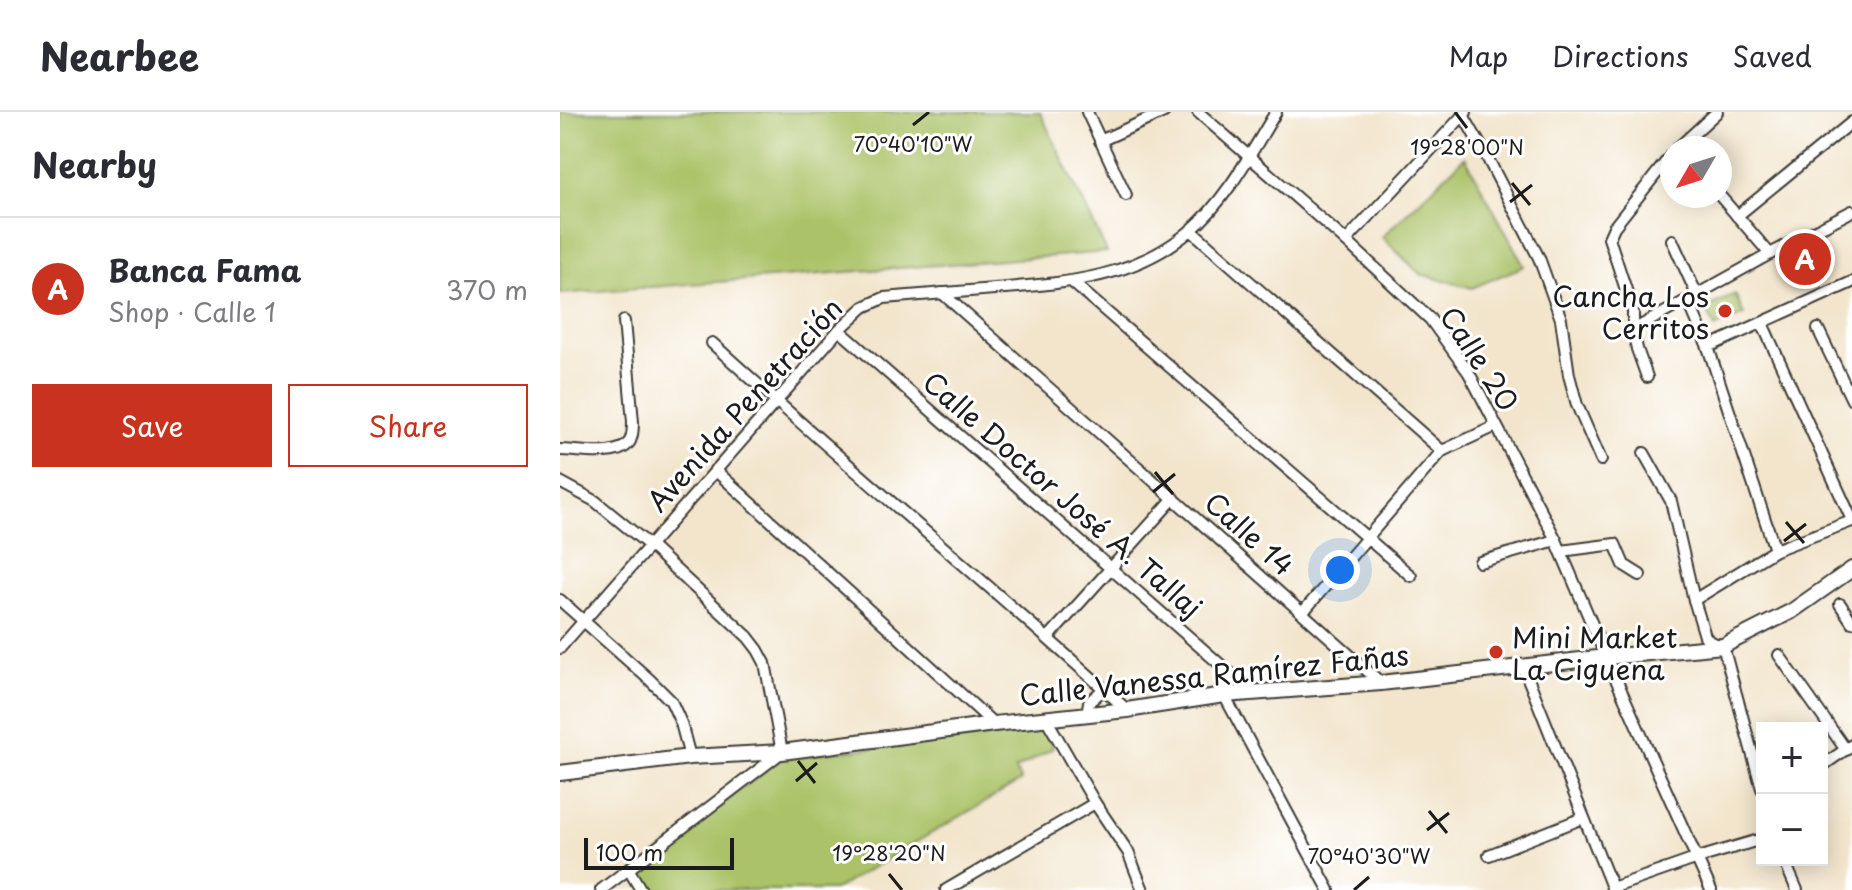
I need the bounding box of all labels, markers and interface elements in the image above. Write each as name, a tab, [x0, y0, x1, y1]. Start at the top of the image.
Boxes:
text: Nearbee	[40, 27, 199, 84]
text: Map	[1449, 34, 1508, 77]
text: Directions	[1552, 34, 1689, 77]
text: Saved	[1733, 34, 1812, 77]
text: 70°40'10"W	[854, 129, 973, 159]
text: 19°28'00"N	[1410, 132, 1524, 162]
north arrow	[1660, 136, 1732, 208]
text: Nearby	[32, 138, 157, 190]
pin: A	[1779, 229, 1831, 289]
text: Banca Fama	[108, 247, 301, 292]
text: A	[48, 270, 68, 309]
text: 370 m	[446, 270, 528, 309]
place label: Cancha Los Cerritos	[1552, 274, 1709, 349]
street label: Avenida Penetración	[636, 287, 852, 521]
text: Shop · Calle 1	[108, 292, 276, 331]
street label: Calle 20	[1430, 297, 1530, 419]
marker: Cancha Los Cerritos	[1716, 302, 1734, 320]
street label: Calle Doctor José A. Tallaj	[914, 360, 1212, 628]
button: Save	[32, 384, 272, 467]
button: Share	[288, 384, 528, 467]
street label: Calle 14	[1195, 481, 1305, 585]
your location	[1320, 550, 1360, 590]
place label: Mini Market La Ciguena	[1512, 615, 1677, 690]
street label: Calle Vanessa Ramírez Fañas	[1017, 632, 1411, 716]
marker: Mini Market La Ciguena	[1487, 643, 1505, 661]
map controls	[1756, 722, 1828, 866]
button: +	[1756, 722, 1828, 794]
button: −	[1756, 794, 1828, 866]
scale bar	[584, 834, 734, 870]
text: 100 m	[596, 835, 663, 868]
text: 19°28'20"N	[832, 838, 946, 868]
text: 70°40'30"W	[1308, 841, 1431, 871]

